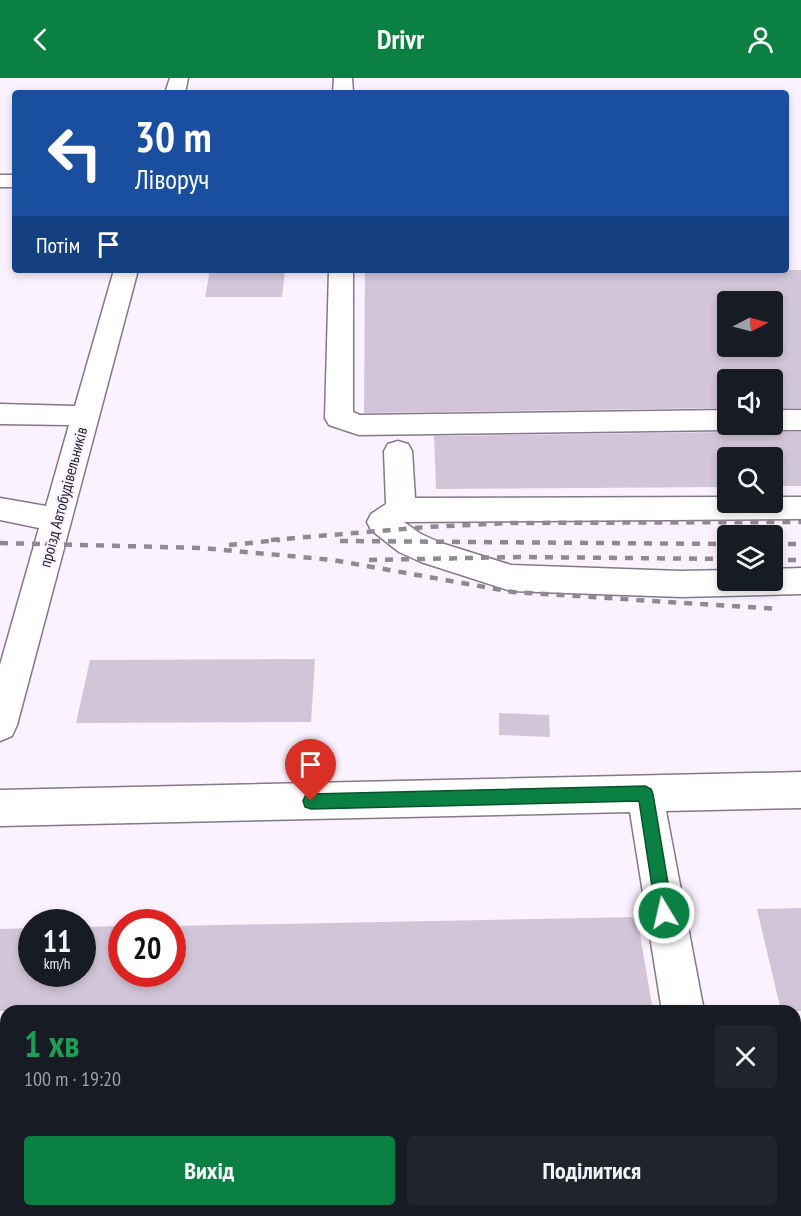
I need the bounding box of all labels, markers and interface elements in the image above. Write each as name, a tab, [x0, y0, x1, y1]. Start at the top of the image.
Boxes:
text: Drivr	[377, 22, 424, 56]
icon: back	[24, 23, 57, 56]
icon: person	[744, 23, 777, 56]
text: 30 m	[135, 109, 212, 164]
icon: left	[36, 114, 114, 192]
text: Ліворуч	[135, 162, 209, 196]
icon: arrive	[92, 228, 125, 261]
text: Потім	[36, 231, 80, 259]
north arrow	[717, 291, 783, 357]
map controls	[717, 291, 783, 591]
button: sound	[717, 369, 783, 435]
street label: проїзд Автобудівельників	[35, 425, 91, 569]
button: search	[717, 447, 783, 513]
button: layers	[717, 525, 783, 591]
pin	[285, 739, 336, 801]
icon: arrive	[294, 748, 327, 781]
position arrow	[632, 881, 696, 945]
speed limit sign: 20	[108, 909, 186, 987]
text: 11	[43, 921, 71, 960]
text: km/h	[44, 954, 70, 973]
text: 1 хв	[24, 1020, 79, 1067]
button: close	[714, 1025, 777, 1088]
text: 100 m · 19:20	[24, 1066, 121, 1092]
button: Вихід	[24, 1136, 395, 1205]
button: Поділитися	[407, 1136, 777, 1205]

